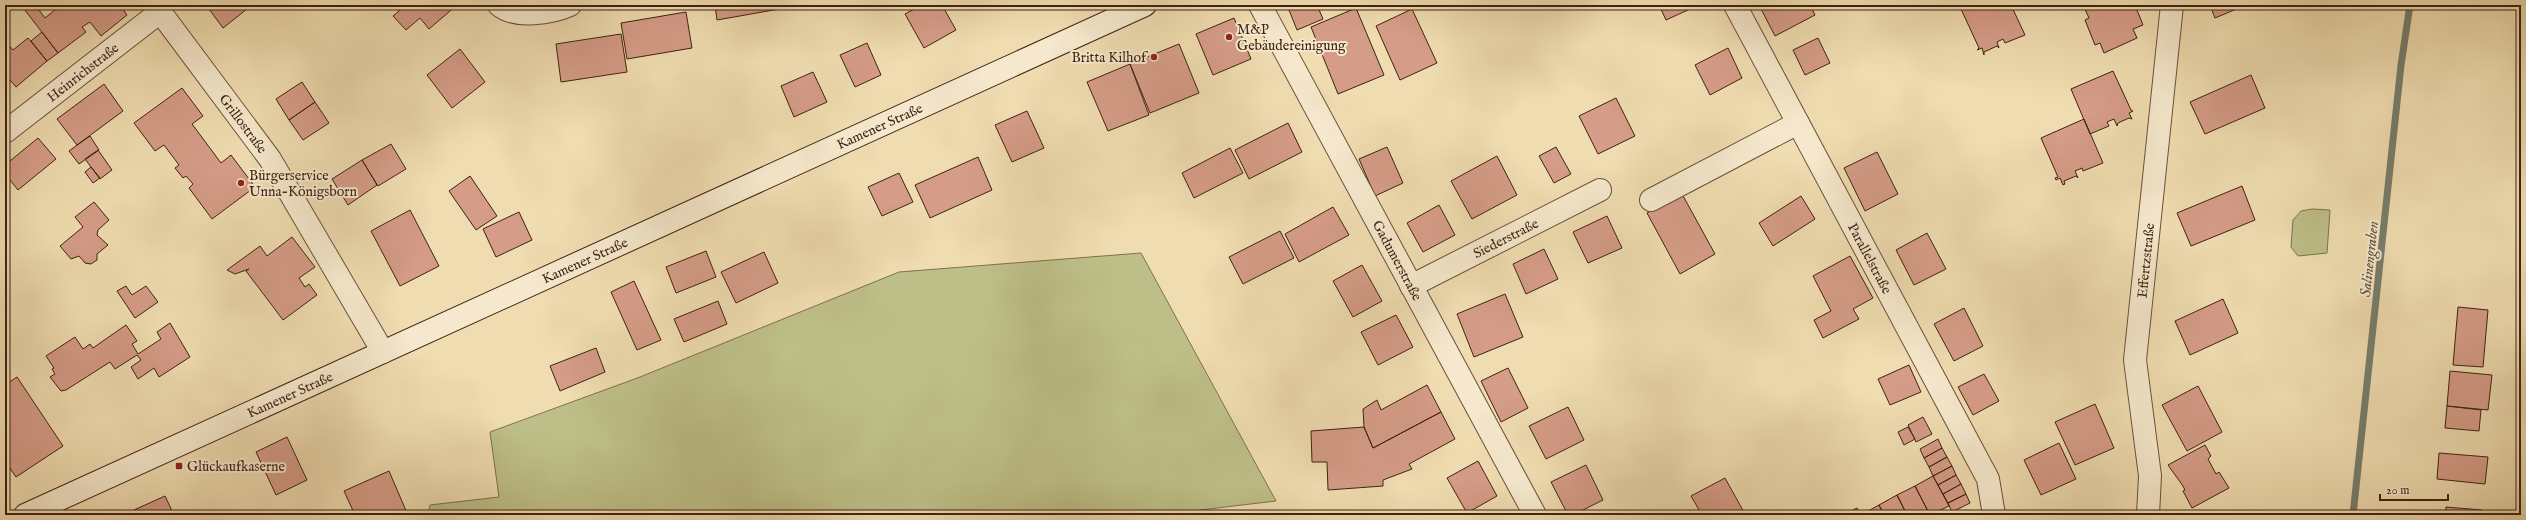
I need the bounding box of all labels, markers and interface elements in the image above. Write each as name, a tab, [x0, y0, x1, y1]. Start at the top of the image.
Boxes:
place label: M&P Gebäudereinigung	[1237, 21, 1346, 55]
marker: M&P Gebäudereinigung	[1224, 32, 1234, 42]
street label: Heinrichstraße	[43, 39, 123, 106]
place label: Britta Kilhof	[1071, 49, 1149, 67]
marker: Britta Kilhof	[1149, 52, 1159, 62]
street label: Grillostraße	[215, 91, 271, 158]
street label: Kamener Straße	[834, 99, 926, 154]
place label: Bürgerservice Unna-Königsborn	[249, 167, 357, 201]
marker: Bürgerservice Unna-Königsborn	[236, 178, 246, 188]
street label: Siederstraße	[1470, 215, 1542, 263]
street label: Gadumerstraße	[1368, 217, 1426, 305]
street label: Parallelstraße	[1843, 220, 1896, 298]
water label: Salinengraben	[2356, 220, 2384, 298]
street label: Effertzstraße	[2133, 222, 2159, 299]
street label: Kamener Straße	[539, 233, 631, 288]
street label: Kamener Straße	[244, 368, 337, 423]
place label: Glückaufkaserne	[187, 458, 286, 476]
marker: Glückaufkaserne	[174, 461, 184, 471]
scale bar	[2380, 476, 2448, 502]
text: 20 m	[2386, 483, 2409, 498]

